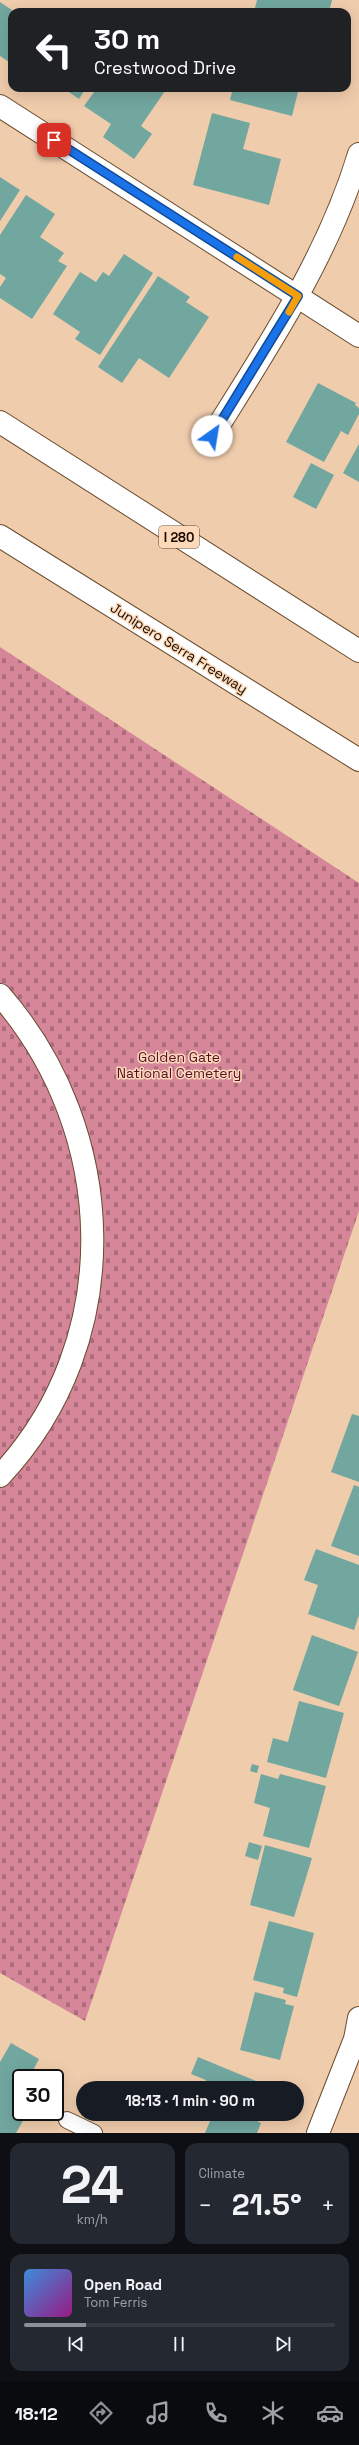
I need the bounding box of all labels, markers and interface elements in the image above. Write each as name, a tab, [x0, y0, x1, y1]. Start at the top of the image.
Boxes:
text: 30 m	[94, 21, 160, 57]
icon: left	[28, 24, 80, 76]
text: Crestwood Drive	[94, 56, 236, 79]
pin	[37, 123, 71, 157]
icon: arrive	[43, 129, 65, 151]
position arrow	[191, 415, 233, 457]
road number: I 280	[159, 526, 199, 548]
street label: Junipero Serra Freeway	[107, 598, 251, 698]
park label: Golden Gate National Cemetery	[117, 1048, 241, 1082]
speed limit sign: 30	[12, 2069, 64, 2121]
text: 18:13 · 1 min · 90 m	[125, 2091, 255, 2110]
text: 24	[61, 2152, 124, 2218]
text: Climate	[199, 2165, 245, 2182]
text: 21.5°	[232, 2185, 302, 2224]
text: −	[199, 2191, 212, 2219]
text: +	[321, 2191, 335, 2219]
text: km/h	[77, 2211, 108, 2228]
text: Open Road	[84, 2275, 162, 2294]
text: Tom Ferris	[84, 2294, 147, 2311]
icon: previous	[65, 2333, 87, 2355]
icon: pause	[168, 2333, 190, 2355]
icon: next	[272, 2333, 294, 2355]
icon: directions	[87, 2399, 115, 2427]
icon: music	[144, 2399, 172, 2427]
icon: phone	[202, 2399, 230, 2427]
icon: climate	[259, 2399, 287, 2427]
icon: car	[316, 2399, 344, 2427]
text: 18:12	[15, 2402, 58, 2425]

